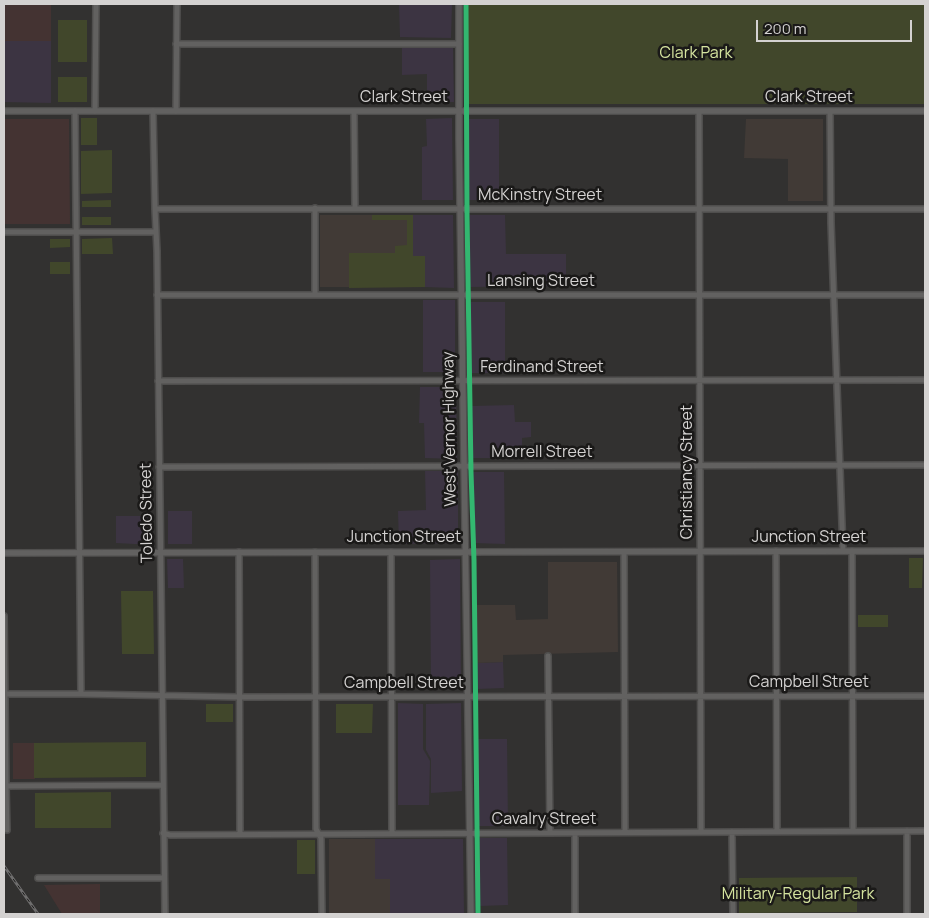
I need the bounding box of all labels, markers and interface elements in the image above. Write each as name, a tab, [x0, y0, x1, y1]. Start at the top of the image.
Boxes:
scale bar	[759, 10, 915, 42]
text: 200 m	[764, 18, 807, 39]
park label: Clark Park	[660, 44, 732, 64]
street label: Clark Street	[360, 88, 448, 108]
street label: Clark Street	[765, 88, 853, 108]
street label: McKinstry Street	[478, 186, 602, 206]
street label: Lansing Street	[487, 272, 595, 292]
street label: West Vernor Highway	[439, 351, 461, 507]
street label: Ferdinand Street	[480, 358, 604, 378]
street label: Christiancy Street	[678, 405, 698, 539]
street label: Morrell Street	[491, 443, 593, 463]
street label: Toledo Street	[137, 463, 157, 563]
street label: Junction Street	[347, 528, 461, 548]
street label: Junction Street	[752, 528, 866, 548]
street label: Campbell Street	[749, 673, 869, 693]
street label: Campbell Street	[344, 674, 464, 694]
street label: Cavalry Street	[492, 810, 596, 830]
park label: Military-Regular Park	[722, 885, 874, 905]

